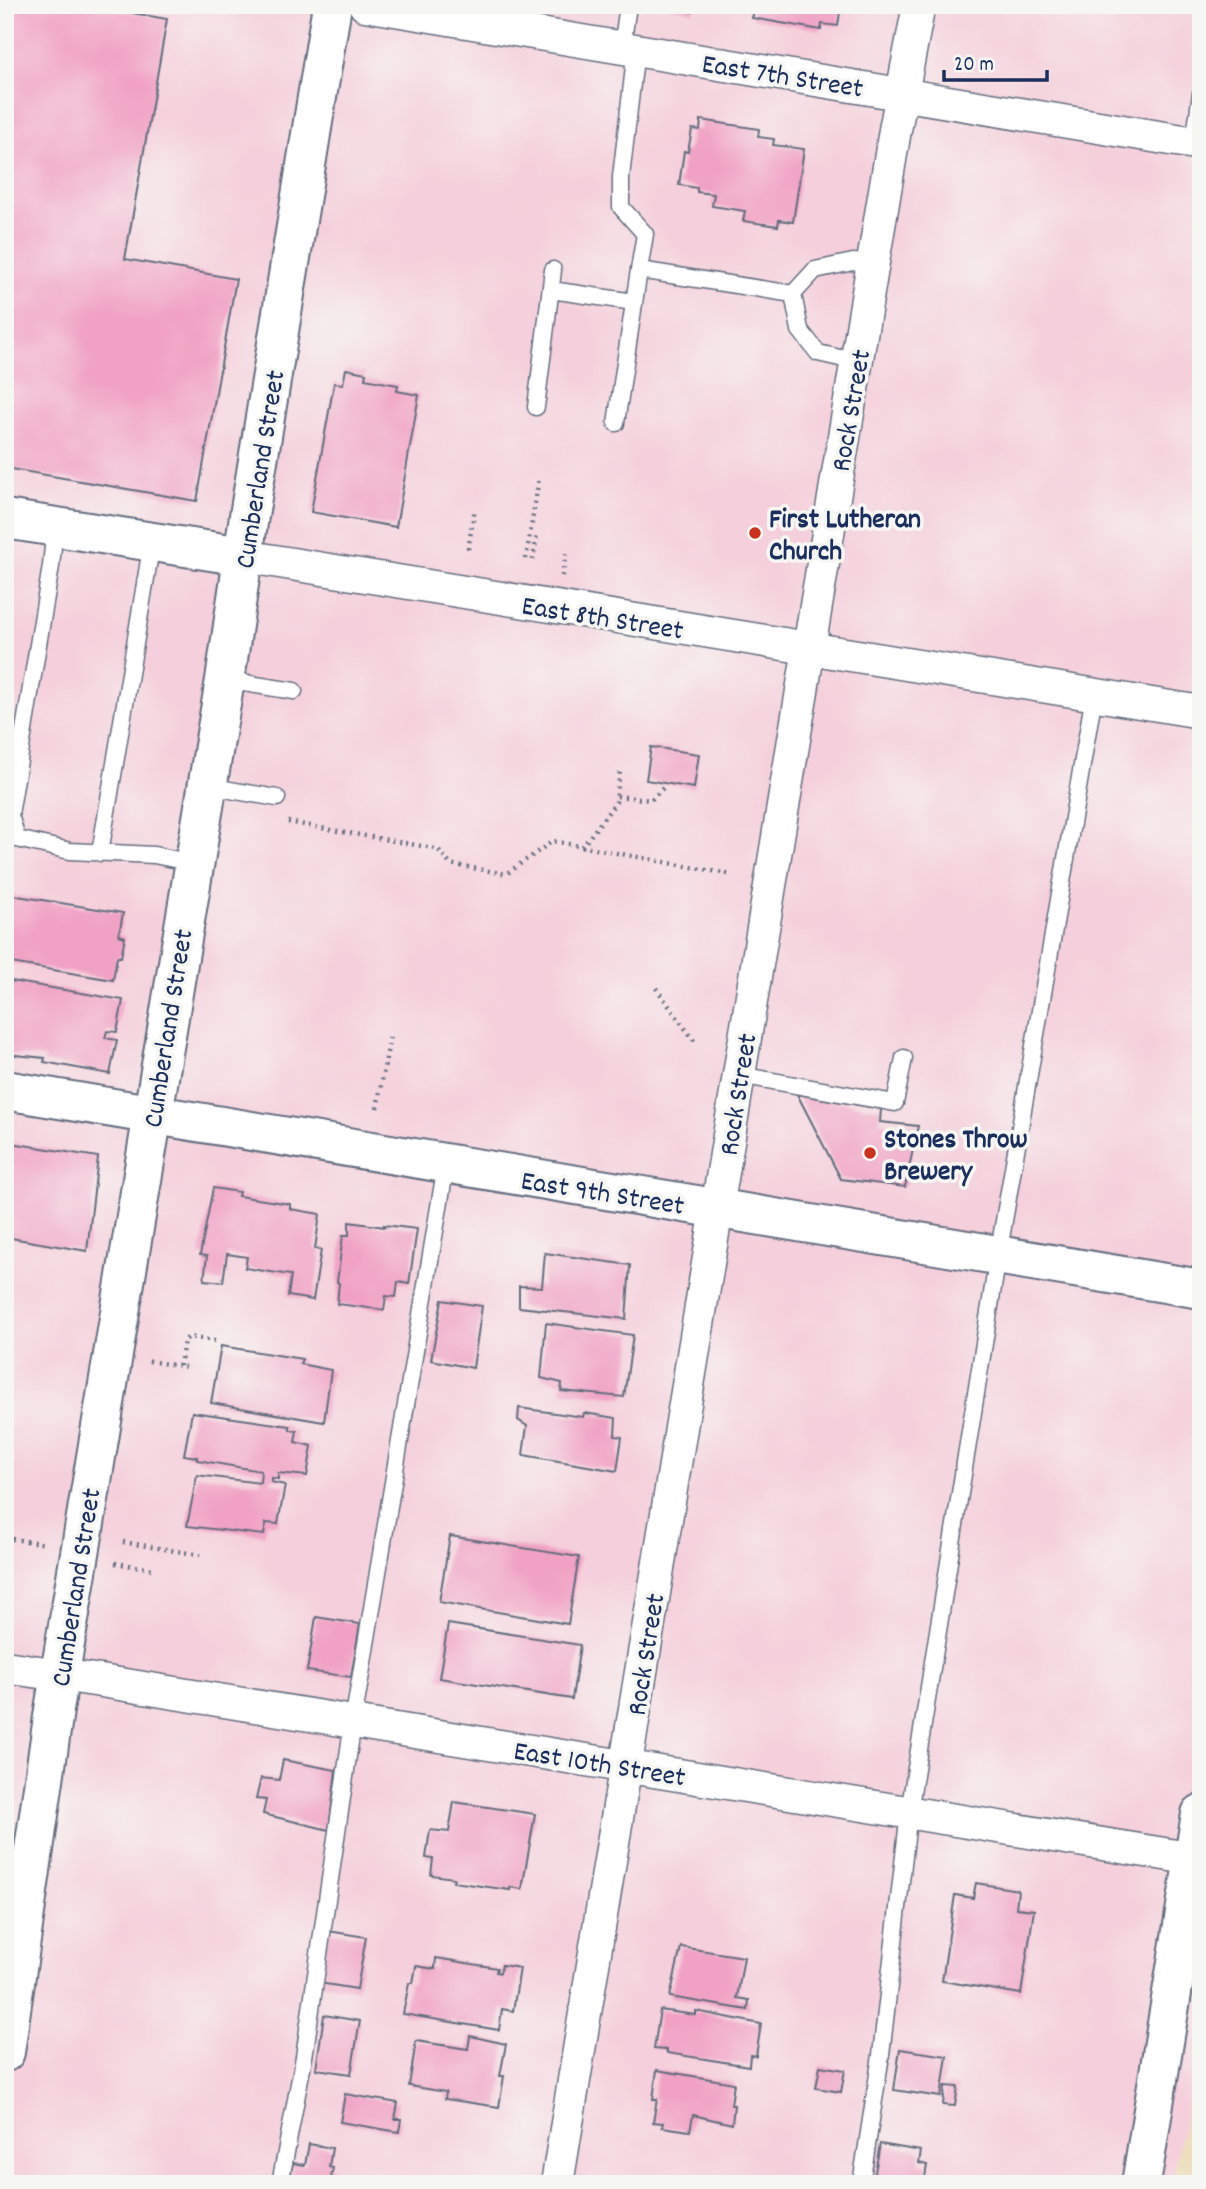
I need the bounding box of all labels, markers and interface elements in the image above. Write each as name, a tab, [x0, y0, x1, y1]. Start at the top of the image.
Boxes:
scale bar	[944, 38, 1047, 82]
street label: East 7th Street	[699, 46, 866, 111]
text: 20 m	[954, 51, 994, 81]
street label: Rock Street	[824, 347, 884, 475]
street label: Cumberland Street	[228, 368, 298, 572]
place label: First Lutheran Church	[769, 502, 921, 574]
marker: First Lutheran Church	[747, 525, 763, 541]
street label: East 8th Street	[518, 588, 686, 653]
street label: Cumberland Street	[136, 927, 206, 1131]
street label: Rock Street	[712, 1031, 770, 1159]
place label: Stones Throw Brewery	[884, 1122, 1028, 1194]
marker: Stones Throw Brewery	[862, 1145, 878, 1161]
street label: East 9th Street	[518, 1163, 687, 1229]
street label: Cumberland Street	[44, 1486, 114, 1690]
street label: Rock Street	[620, 1591, 678, 1719]
street label: East 10th Street	[510, 1734, 688, 1800]

